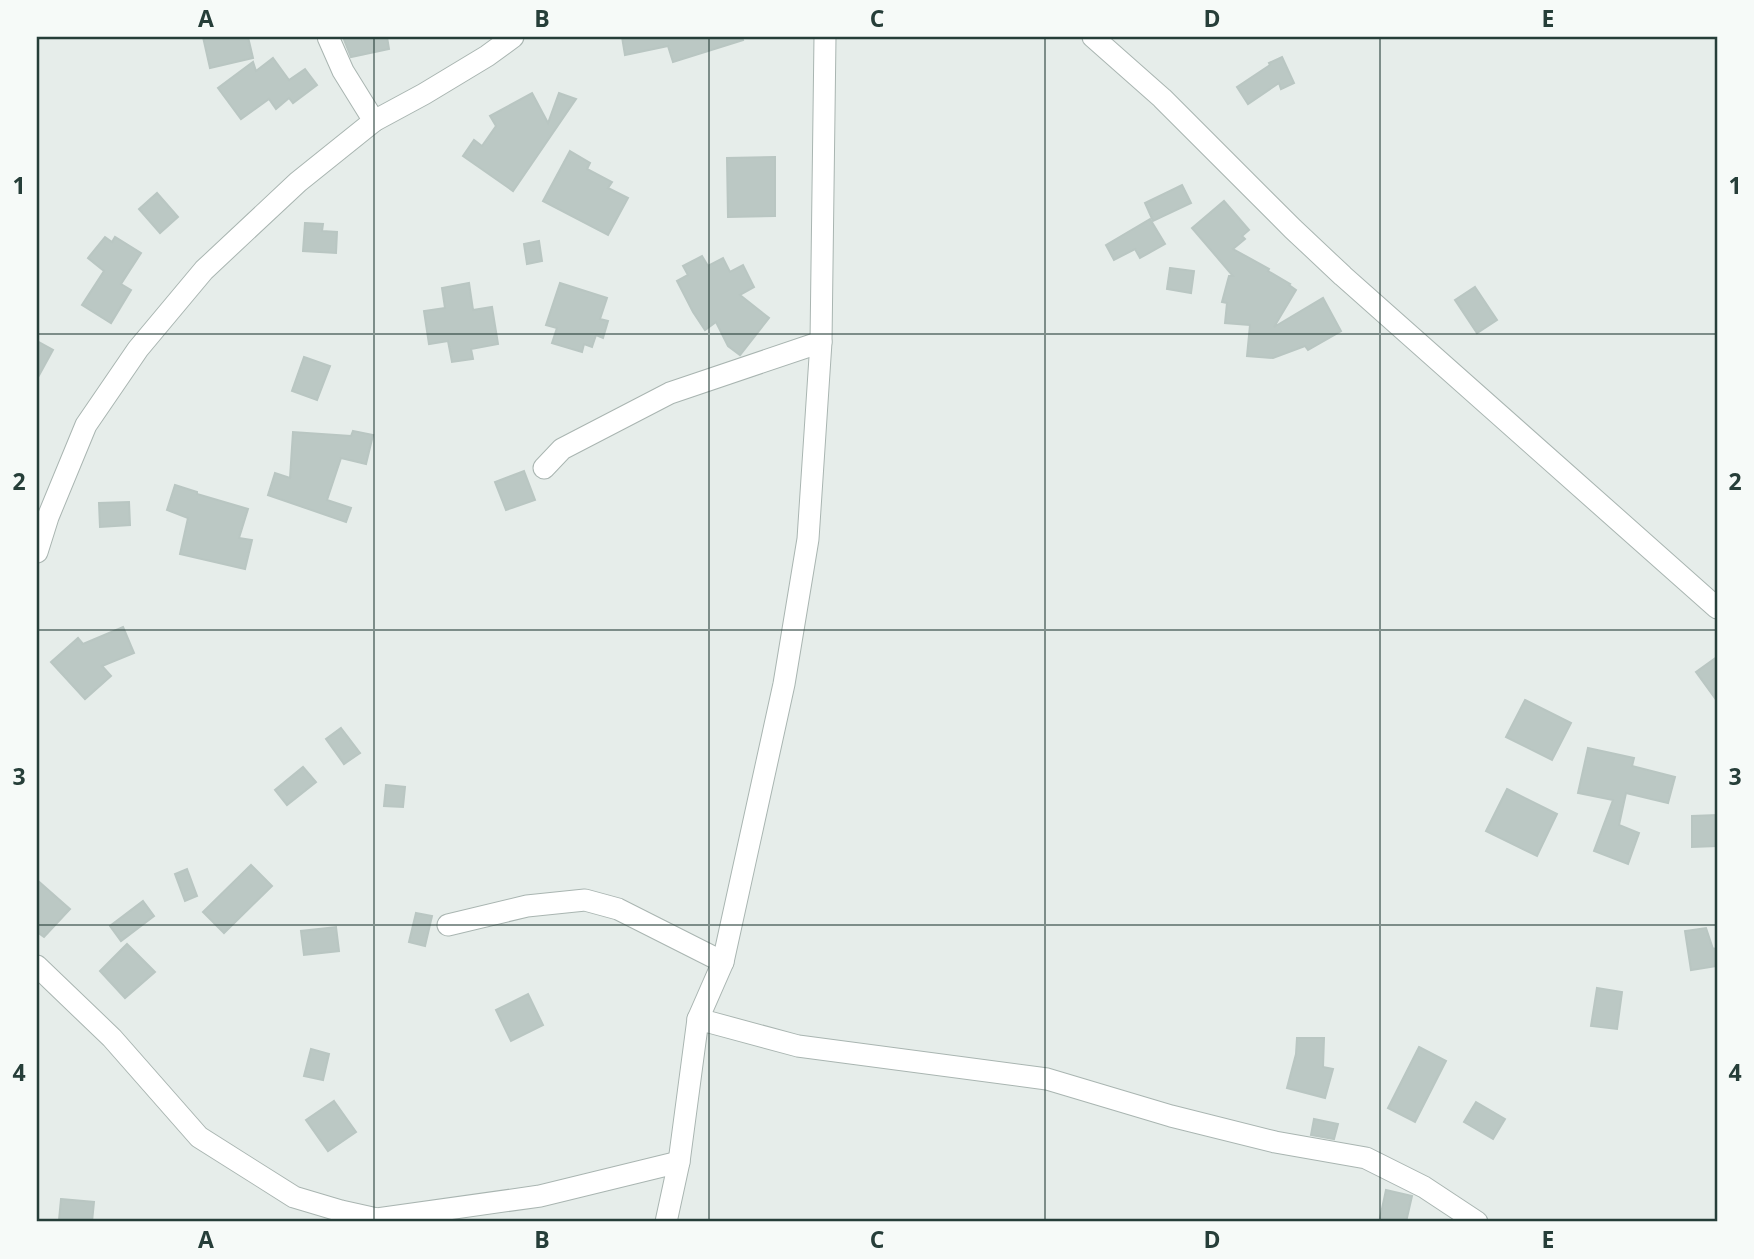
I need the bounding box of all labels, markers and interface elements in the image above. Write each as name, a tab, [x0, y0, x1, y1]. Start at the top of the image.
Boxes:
text: A	[198, 2, 214, 34]
text: B	[534, 2, 550, 34]
text: C	[870, 2, 884, 34]
text: D	[1203, 2, 1221, 34]
text: E	[1542, 2, 1554, 34]
text: 1	[12, 169, 26, 201]
text: 1	[1728, 169, 1742, 201]
text: 2	[12, 465, 26, 497]
text: 2	[1728, 465, 1742, 497]
text: 3	[12, 760, 26, 792]
text: 3	[1728, 760, 1742, 792]
text: 4	[12, 1056, 26, 1088]
text: 4	[1728, 1056, 1742, 1088]
text: A	[198, 1223, 214, 1255]
text: B	[534, 1223, 550, 1255]
text: C	[870, 1223, 884, 1255]
text: D	[1203, 1223, 1221, 1255]
text: E	[1542, 1223, 1554, 1255]

